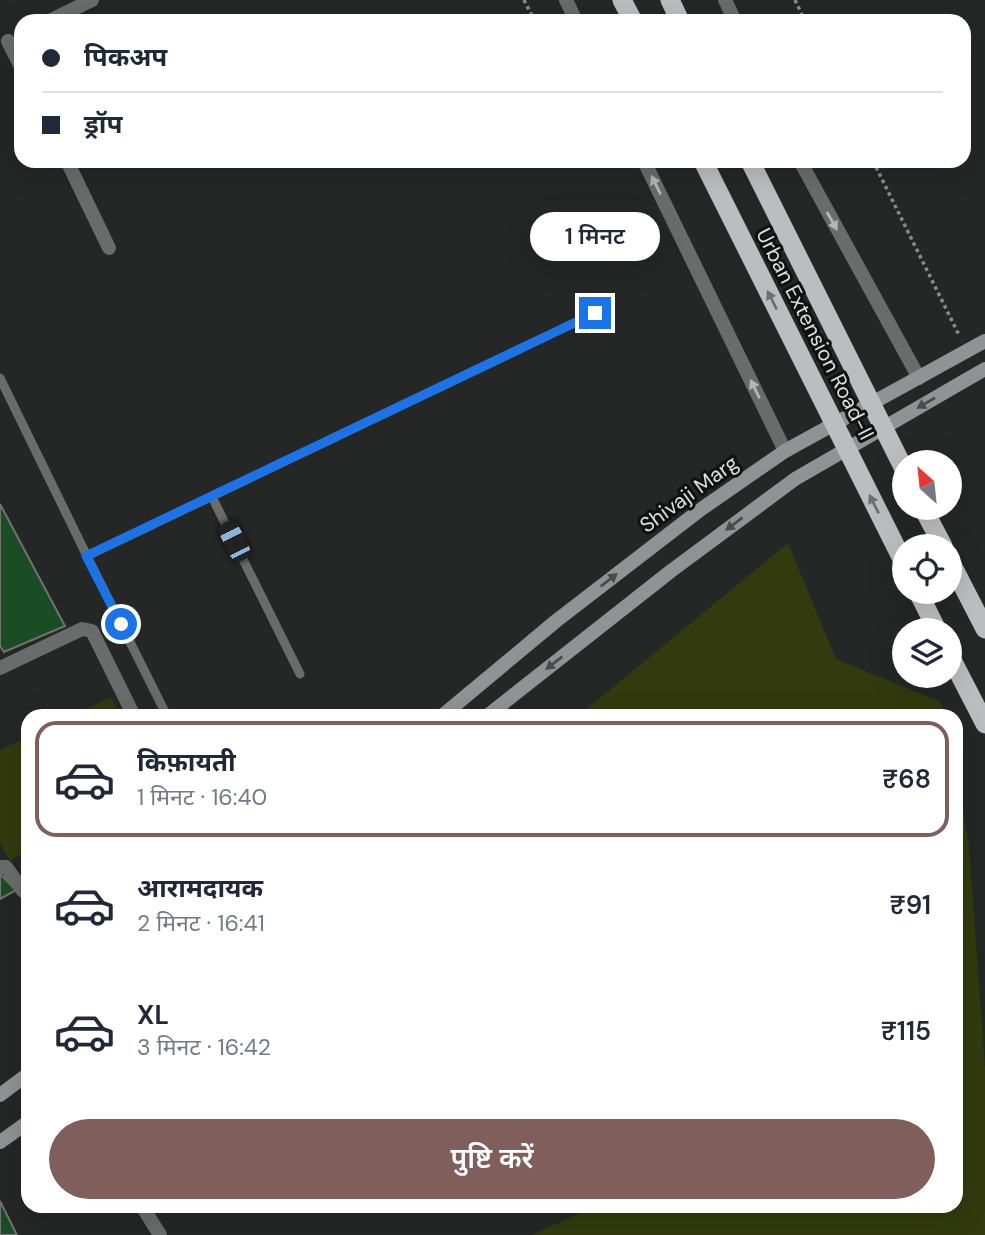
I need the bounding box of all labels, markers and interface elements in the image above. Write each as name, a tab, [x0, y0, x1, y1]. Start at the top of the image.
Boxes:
text: पिकअप	[84, 40, 167, 74]
text: ड्रॉप	[84, 107, 122, 141]
one-way arrow	[650, 175, 661, 195]
callout: 1 मिनट	[530, 212, 660, 260]
one-way arrow	[826, 212, 838, 231]
text: 1 मिनट	[565, 221, 625, 251]
street label: Urban Extension Road-II	[749, 224, 881, 444]
one-way arrow	[767, 290, 778, 310]
route end	[579, 297, 611, 329]
one-way arrow	[749, 379, 761, 399]
one-way arrow	[916, 397, 936, 409]
street label: Shivaji Marg	[634, 449, 744, 539]
north arrow	[892, 450, 962, 520]
map controls	[892, 450, 962, 688]
one-way arrow	[869, 494, 880, 514]
one-way arrow	[725, 517, 743, 531]
car	[216, 518, 253, 564]
button: locate	[892, 534, 962, 604]
one-way arrow	[600, 573, 618, 588]
route start	[105, 608, 137, 640]
button: layers	[892, 618, 962, 688]
one-way arrow	[545, 656, 563, 671]
text: किफ़ायती	[137, 745, 236, 779]
icon: car	[53, 748, 116, 811]
text: ₹68	[882, 762, 931, 796]
text: 1 मिनट · 16:40	[137, 782, 267, 812]
text: आरामदायक	[137, 871, 263, 905]
icon: car	[53, 874, 116, 937]
text: ₹91	[890, 888, 931, 922]
text: 2 मिनट · 16:41	[137, 908, 265, 938]
text: XL	[137, 998, 169, 1032]
icon: car	[53, 1000, 116, 1063]
text: ₹115	[881, 1014, 931, 1048]
text: 3 मिनट · 16:42	[137, 1032, 271, 1062]
button: पुष्टि करें	[49, 1119, 935, 1199]

